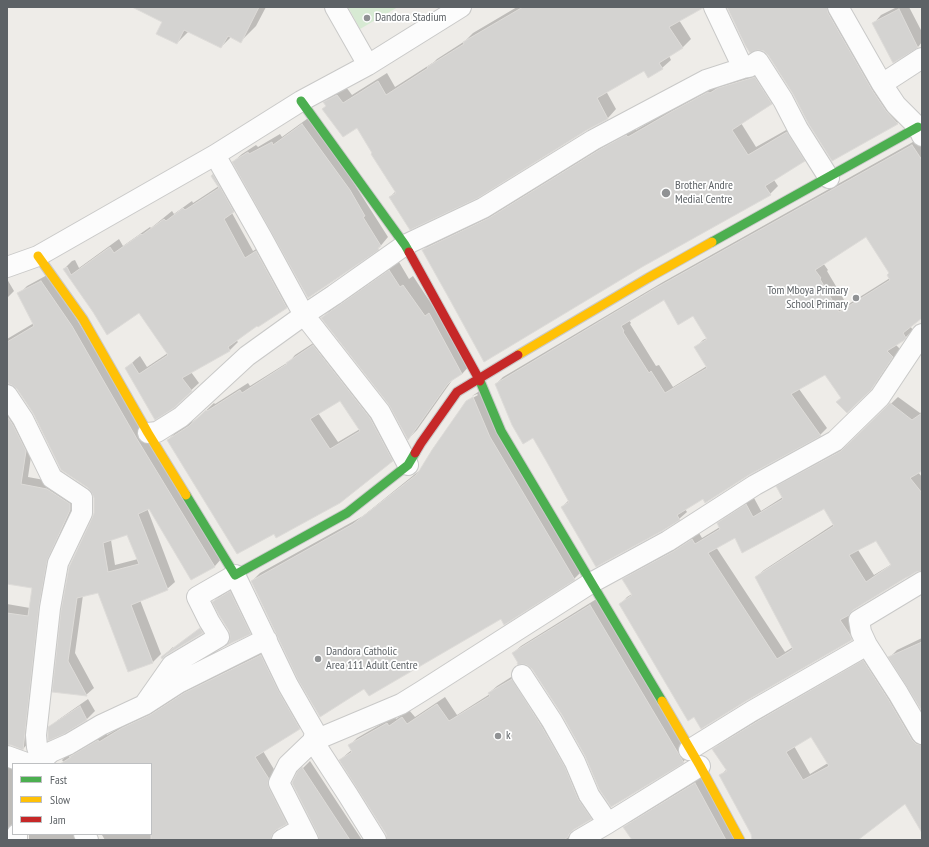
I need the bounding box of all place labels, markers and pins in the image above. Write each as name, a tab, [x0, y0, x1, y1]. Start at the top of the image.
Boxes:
place label: Dandora Stadium	[375, 11, 446, 25]
marker: Dandora Stadium	[362, 13, 372, 23]
place label: Brother Andre Medial Centre	[675, 179, 733, 207]
marker: Brother Andre Medial Centre	[660, 187, 672, 199]
place label: Tom Mboya Primary School Primary	[767, 284, 848, 312]
marker: Tom Mboya Primary School Primary	[851, 293, 861, 303]
place label: Dandora Catholic Area 111 Adult Centre	[326, 645, 418, 673]
marker: Dandora Catholic Area 111 Adult Centre	[313, 654, 323, 664]
place label: k	[506, 729, 511, 743]
marker: k	[493, 731, 503, 741]

